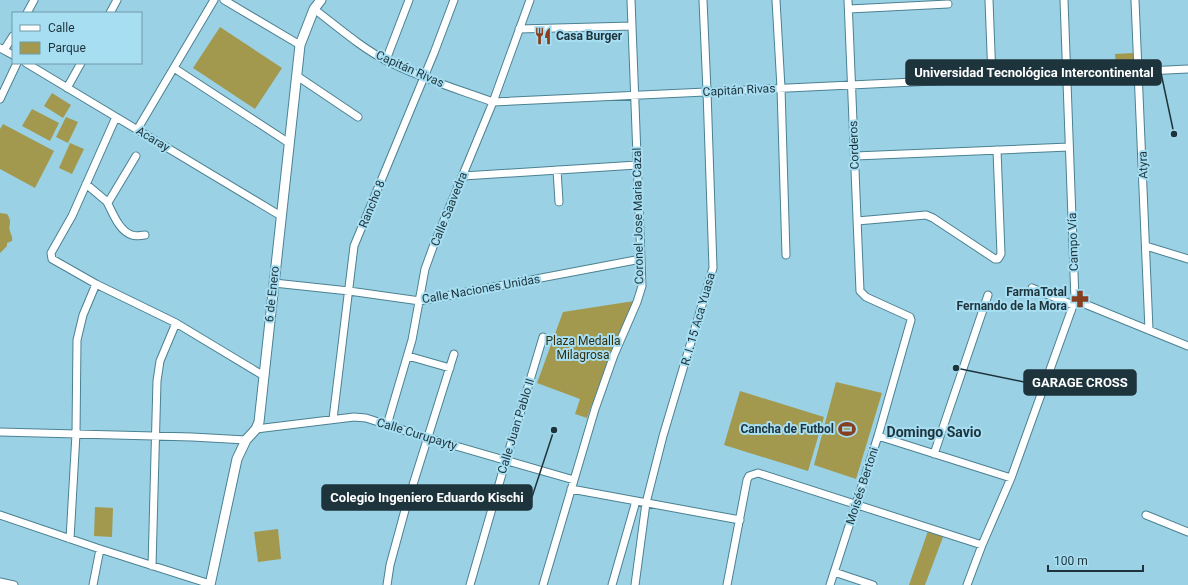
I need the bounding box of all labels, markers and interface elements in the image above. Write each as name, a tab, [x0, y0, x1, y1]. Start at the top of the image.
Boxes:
legend	[12, 12, 142, 64]
text: Calle	[48, 21, 75, 35]
restaurant icon: Casa Burger	[533, 26, 553, 46]
place label: Casa Burger	[556, 29, 623, 43]
text: Parque	[48, 41, 86, 55]
street label: Capitán Rivas	[374, 48, 446, 90]
callout: Universidad Tecnológica Intercontinental	[906, 60, 1161, 85]
text: Universidad Tecnológica Intercontinental	[914, 65, 1154, 80]
street label: Capitán Rivas	[702, 81, 776, 99]
street label: Corderos	[846, 120, 862, 170]
street label: Acaray	[134, 124, 173, 155]
street label: Coronel Jose Maria Cazal	[630, 148, 646, 284]
street label: Atyra	[1136, 151, 1150, 179]
street label: Calle Saavedra	[428, 170, 470, 248]
street label: Rancho 8	[356, 178, 388, 230]
street label: Campo Vía	[1065, 212, 1081, 272]
street label: 6 de Enero	[262, 265, 282, 323]
street label: R. I. 15 Aca Yuasa	[678, 271, 718, 367]
street label: Calle Naciones Unidas	[421, 272, 541, 306]
place label: FarmaTotal Fernando de la Mora	[957, 285, 1068, 313]
pharmacy icon: FarmaTotal Fernando de la Mora	[1070, 289, 1090, 309]
park label: Plaza Medalla Milagrosa	[546, 334, 620, 362]
callout: GARAGE CROSS	[1024, 370, 1136, 395]
text: GARAGE CROSS	[1032, 375, 1128, 390]
street label: Calle Juan Pablo II	[495, 377, 537, 475]
street label: Calle Curupayty	[375, 415, 459, 453]
sports icon: Cancha de Futbol	[837, 419, 857, 439]
place label: Cancha de Futbol	[740, 422, 834, 436]
district label: Domingo Savio	[887, 424, 981, 440]
street label: Moisés Bertoni	[843, 446, 881, 526]
callout: Colegio Ingeniero Eduardo Kischi	[322, 485, 532, 510]
text: Colegio Ingeniero Eduardo Kischi	[330, 490, 524, 505]
scale bar	[1048, 547, 1143, 573]
text: 100 m	[1054, 554, 1088, 568]

